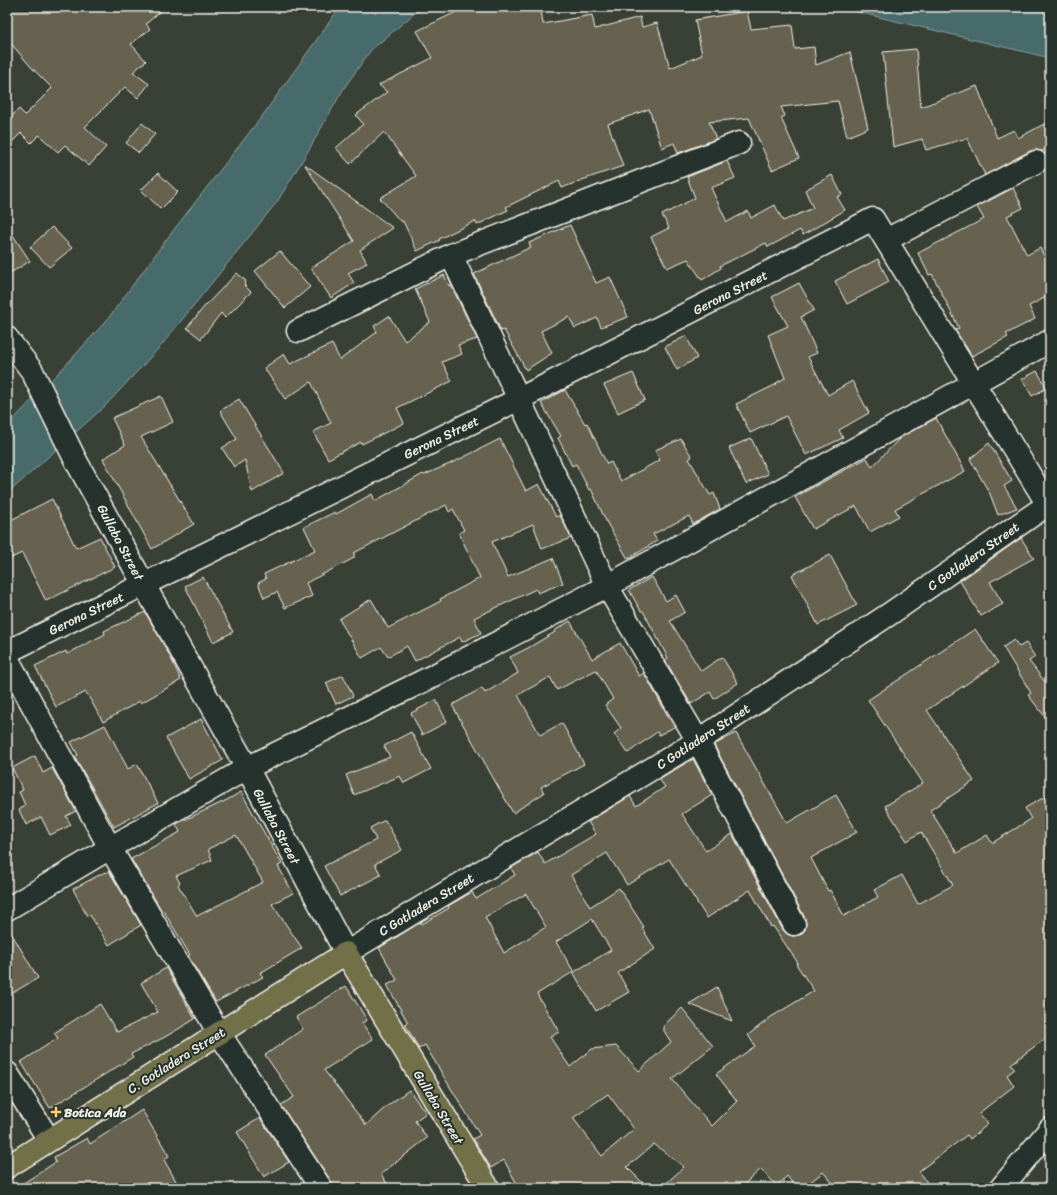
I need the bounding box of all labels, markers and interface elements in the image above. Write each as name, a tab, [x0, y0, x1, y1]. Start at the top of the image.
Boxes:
street label: Gerona Street	[689, 264, 772, 321]
street label: Gerona Street	[400, 409, 483, 466]
street label: Gullaba Street	[91, 500, 151, 585]
street label: C Gotladera Street	[922, 516, 1024, 597]
street label: Gerona Street	[45, 585, 128, 642]
street label: C Gotladera Street	[652, 697, 755, 776]
street label: Gullaba Street	[247, 784, 307, 869]
street label: C Gotladera Street	[374, 867, 479, 942]
street label: C. Gotladera Street	[123, 1021, 230, 1100]
street label: Gullaba Street	[407, 1065, 470, 1150]
place label: Botica Ada	[64, 1101, 127, 1124]
marker: Botica Ada	[51, 1107, 61, 1117]

